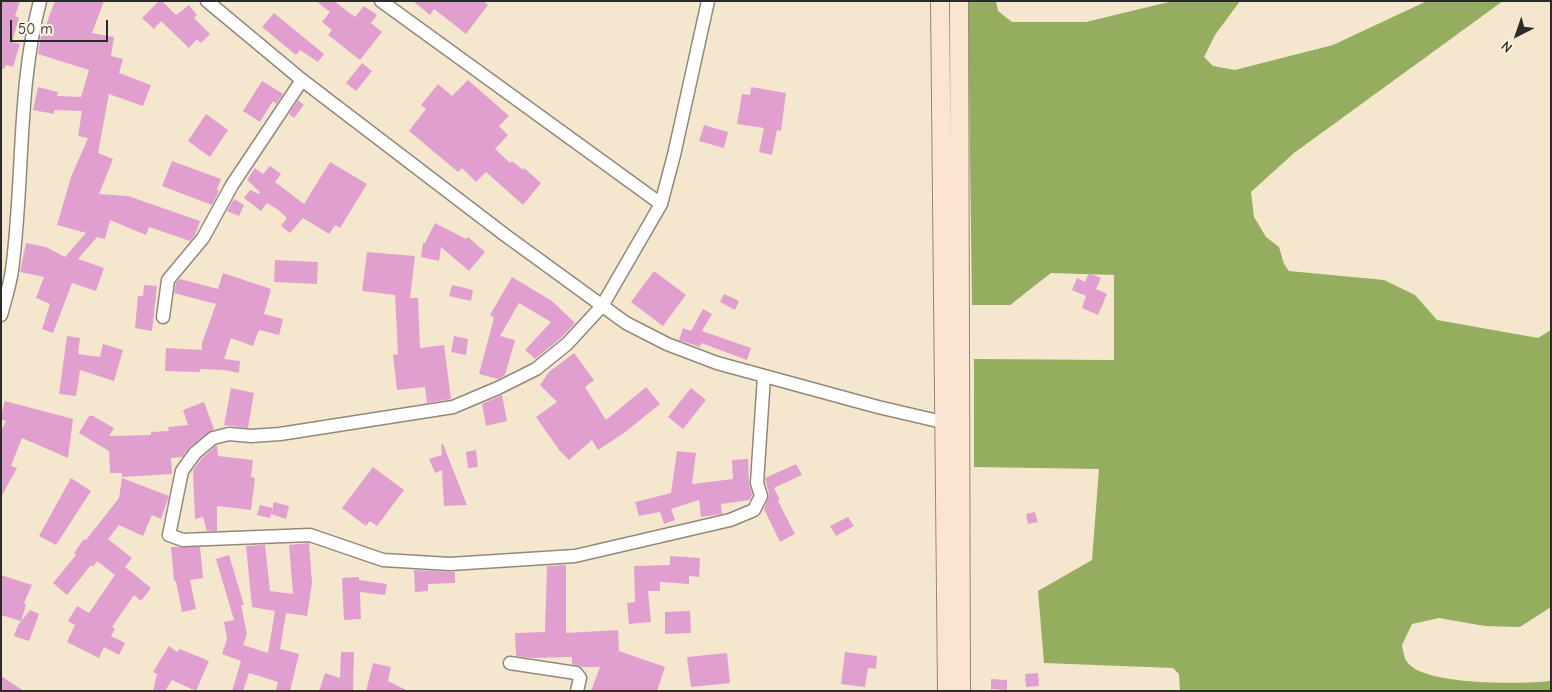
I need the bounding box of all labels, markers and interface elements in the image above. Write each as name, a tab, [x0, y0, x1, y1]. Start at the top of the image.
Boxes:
scale bar	[12, 10, 110, 42]
north arrow	[1492, 10, 1542, 60]
text: 50 m	[18, 20, 53, 38]
text: N	[1498, 37, 1516, 56]

